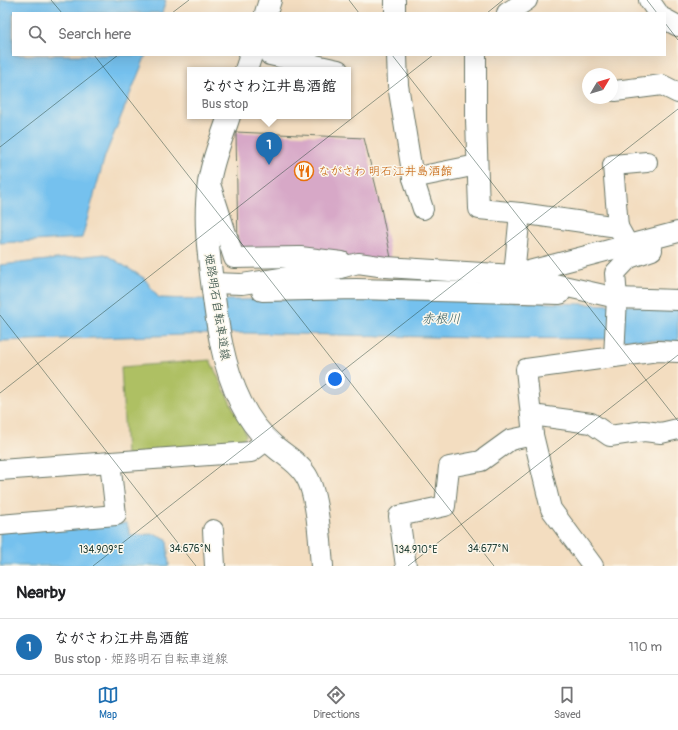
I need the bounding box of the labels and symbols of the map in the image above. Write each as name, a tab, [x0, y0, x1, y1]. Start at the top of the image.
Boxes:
north arrow	[582, 68, 618, 104]
pin: 1	[256, 132, 282, 165]
restaurant icon: ながさわ 明石江井島酒館	[293, 160, 315, 182]
place label: ながさわ 明石江井島酒館	[318, 164, 453, 179]
street label: 姫路明石自転車道線	[201, 252, 233, 362]
water label: 赤根川	[421, 311, 461, 327]
your location	[325, 369, 345, 389]
text: 34.676°N	[169, 543, 211, 555]
text: 34.677°N	[467, 543, 509, 555]
text: 134.909°E	[79, 544, 123, 556]
text: 134.910°E	[395, 544, 437, 556]

